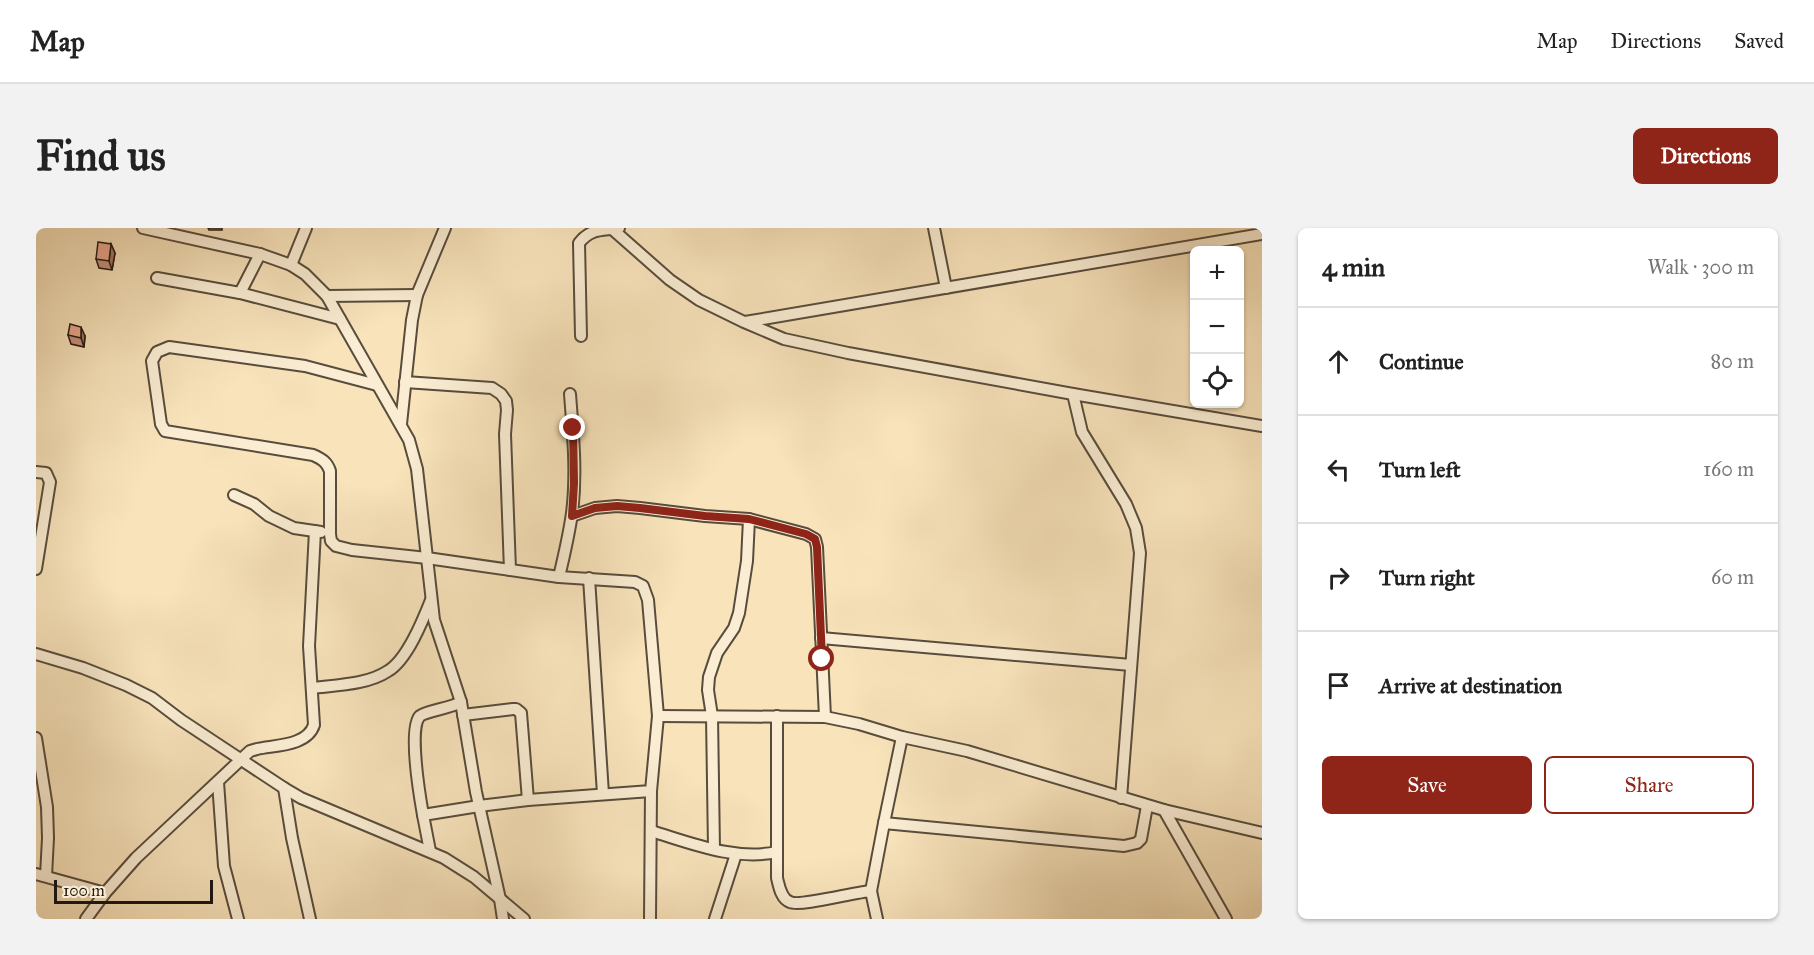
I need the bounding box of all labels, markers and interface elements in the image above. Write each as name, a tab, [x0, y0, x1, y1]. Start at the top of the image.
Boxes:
text: Map	[30, 24, 85, 59]
text: Map	[1537, 28, 1578, 54]
text: Directions	[1611, 28, 1701, 54]
text: Saved	[1734, 28, 1784, 54]
button: Directions	[1633, 128, 1778, 184]
text: Find us	[36, 130, 166, 182]
map controls	[1190, 246, 1244, 408]
button: +	[1190, 246, 1244, 300]
text: 4 min	[1322, 251, 1385, 283]
text: Walk · 300 m	[1647, 255, 1754, 279]
button: −	[1190, 300, 1244, 354]
icon: ahead	[1322, 345, 1355, 378]
text: Continue	[1379, 348, 1464, 375]
text: 80 m	[1711, 349, 1754, 373]
button: locate	[1190, 354, 1244, 408]
route end	[559, 414, 585, 440]
icon: left	[1322, 453, 1355, 486]
text: Turn left	[1379, 456, 1461, 483]
text: 160 m	[1703, 457, 1754, 481]
icon: right	[1322, 561, 1355, 594]
text: Turn right	[1379, 564, 1475, 591]
text: 60 m	[1711, 565, 1754, 589]
route start	[808, 645, 834, 671]
icon: arrive	[1322, 669, 1355, 702]
text: Arrive at destination	[1379, 672, 1562, 699]
button: Save	[1322, 756, 1532, 814]
button: Share	[1544, 756, 1754, 814]
scale bar	[54, 877, 213, 904]
text: 100 m	[63, 881, 105, 900]

